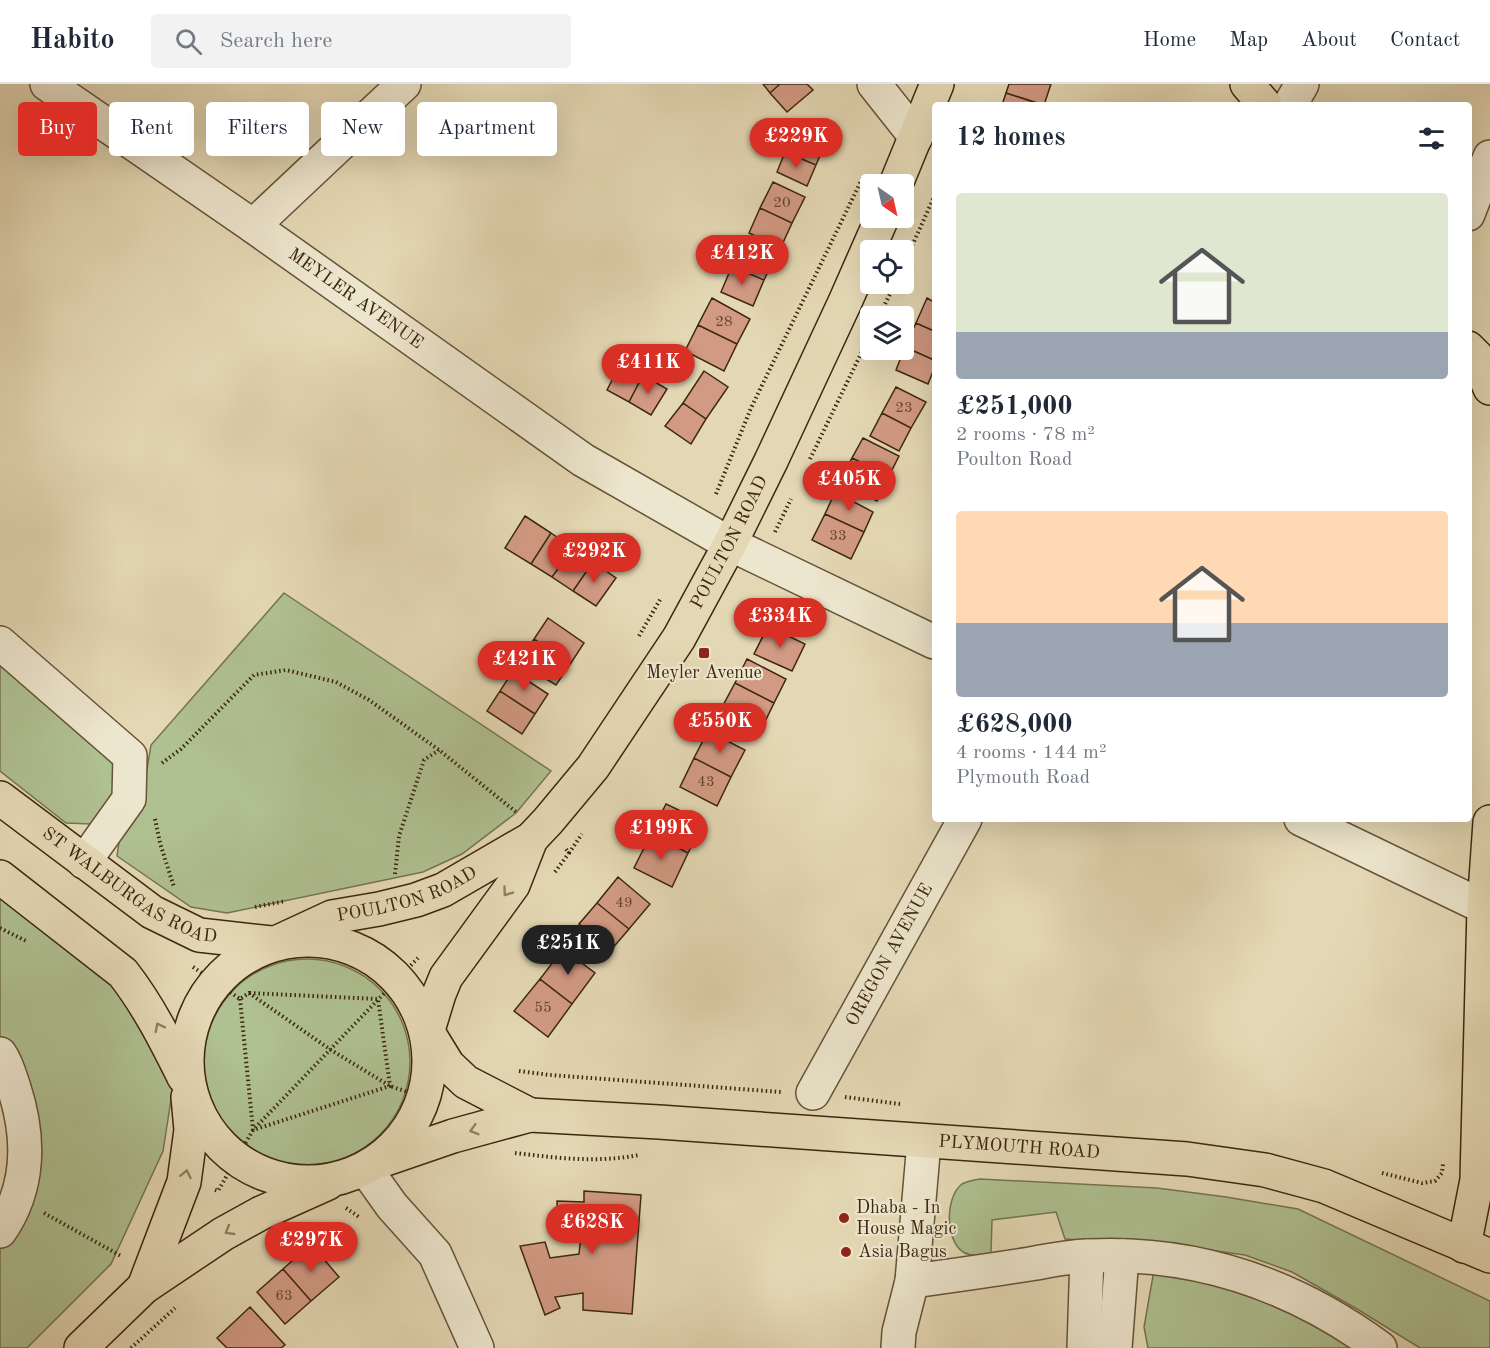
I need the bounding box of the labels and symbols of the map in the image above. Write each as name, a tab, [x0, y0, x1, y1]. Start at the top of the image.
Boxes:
pin: £229K	[754, 118, 838, 169]
north arrow	[860, 174, 914, 228]
house number: 20	[773, 196, 791, 211]
pin: £412K	[700, 235, 784, 286]
street label: MEYLER AVENUE	[285, 245, 426, 353]
house number: 28	[715, 315, 733, 330]
pin: £411K	[606, 344, 690, 395]
house number: 23	[895, 401, 913, 416]
pin: £405K	[807, 461, 891, 512]
street label: POULTON ROAD	[688, 473, 771, 612]
house number: 33	[829, 529, 847, 544]
pin: £292K	[552, 533, 636, 584]
pin: £334K	[738, 598, 822, 649]
pin: £421K	[482, 641, 566, 692]
marker: Meyler Avenue	[697, 646, 711, 660]
place label: Meyler Avenue	[646, 664, 762, 682]
pin: £550K	[678, 703, 762, 754]
house number: 43	[697, 775, 715, 790]
pin: £199K	[619, 810, 703, 861]
street label: ST WALBURGAS ROAD	[39, 824, 218, 946]
street label: POULTON ROAD	[335, 863, 480, 925]
street label: OREGON AVENUE	[843, 881, 936, 1029]
one-way arrow	[503, 885, 514, 896]
house number: 49	[615, 896, 633, 911]
pin: £251K	[526, 925, 610, 976]
house number: 55	[534, 1001, 552, 1016]
one-way arrow	[154, 1022, 166, 1033]
one-way arrow	[469, 1123, 479, 1135]
street label: PLYMOUTH ROAD	[938, 1133, 1101, 1162]
one-way arrow	[179, 1169, 192, 1179]
place label: Dhaba - In House Magic	[856, 1199, 956, 1238]
pin: £628K	[550, 1204, 634, 1255]
marker: Dhaba - In House Magic	[837, 1211, 851, 1225]
pin: £297K	[269, 1222, 353, 1273]
one-way arrow	[225, 1224, 235, 1235]
place label: Asia Bagus	[858, 1243, 947, 1261]
marker: Asia Bagus	[839, 1245, 853, 1259]
house number: 63	[275, 1289, 293, 1304]

